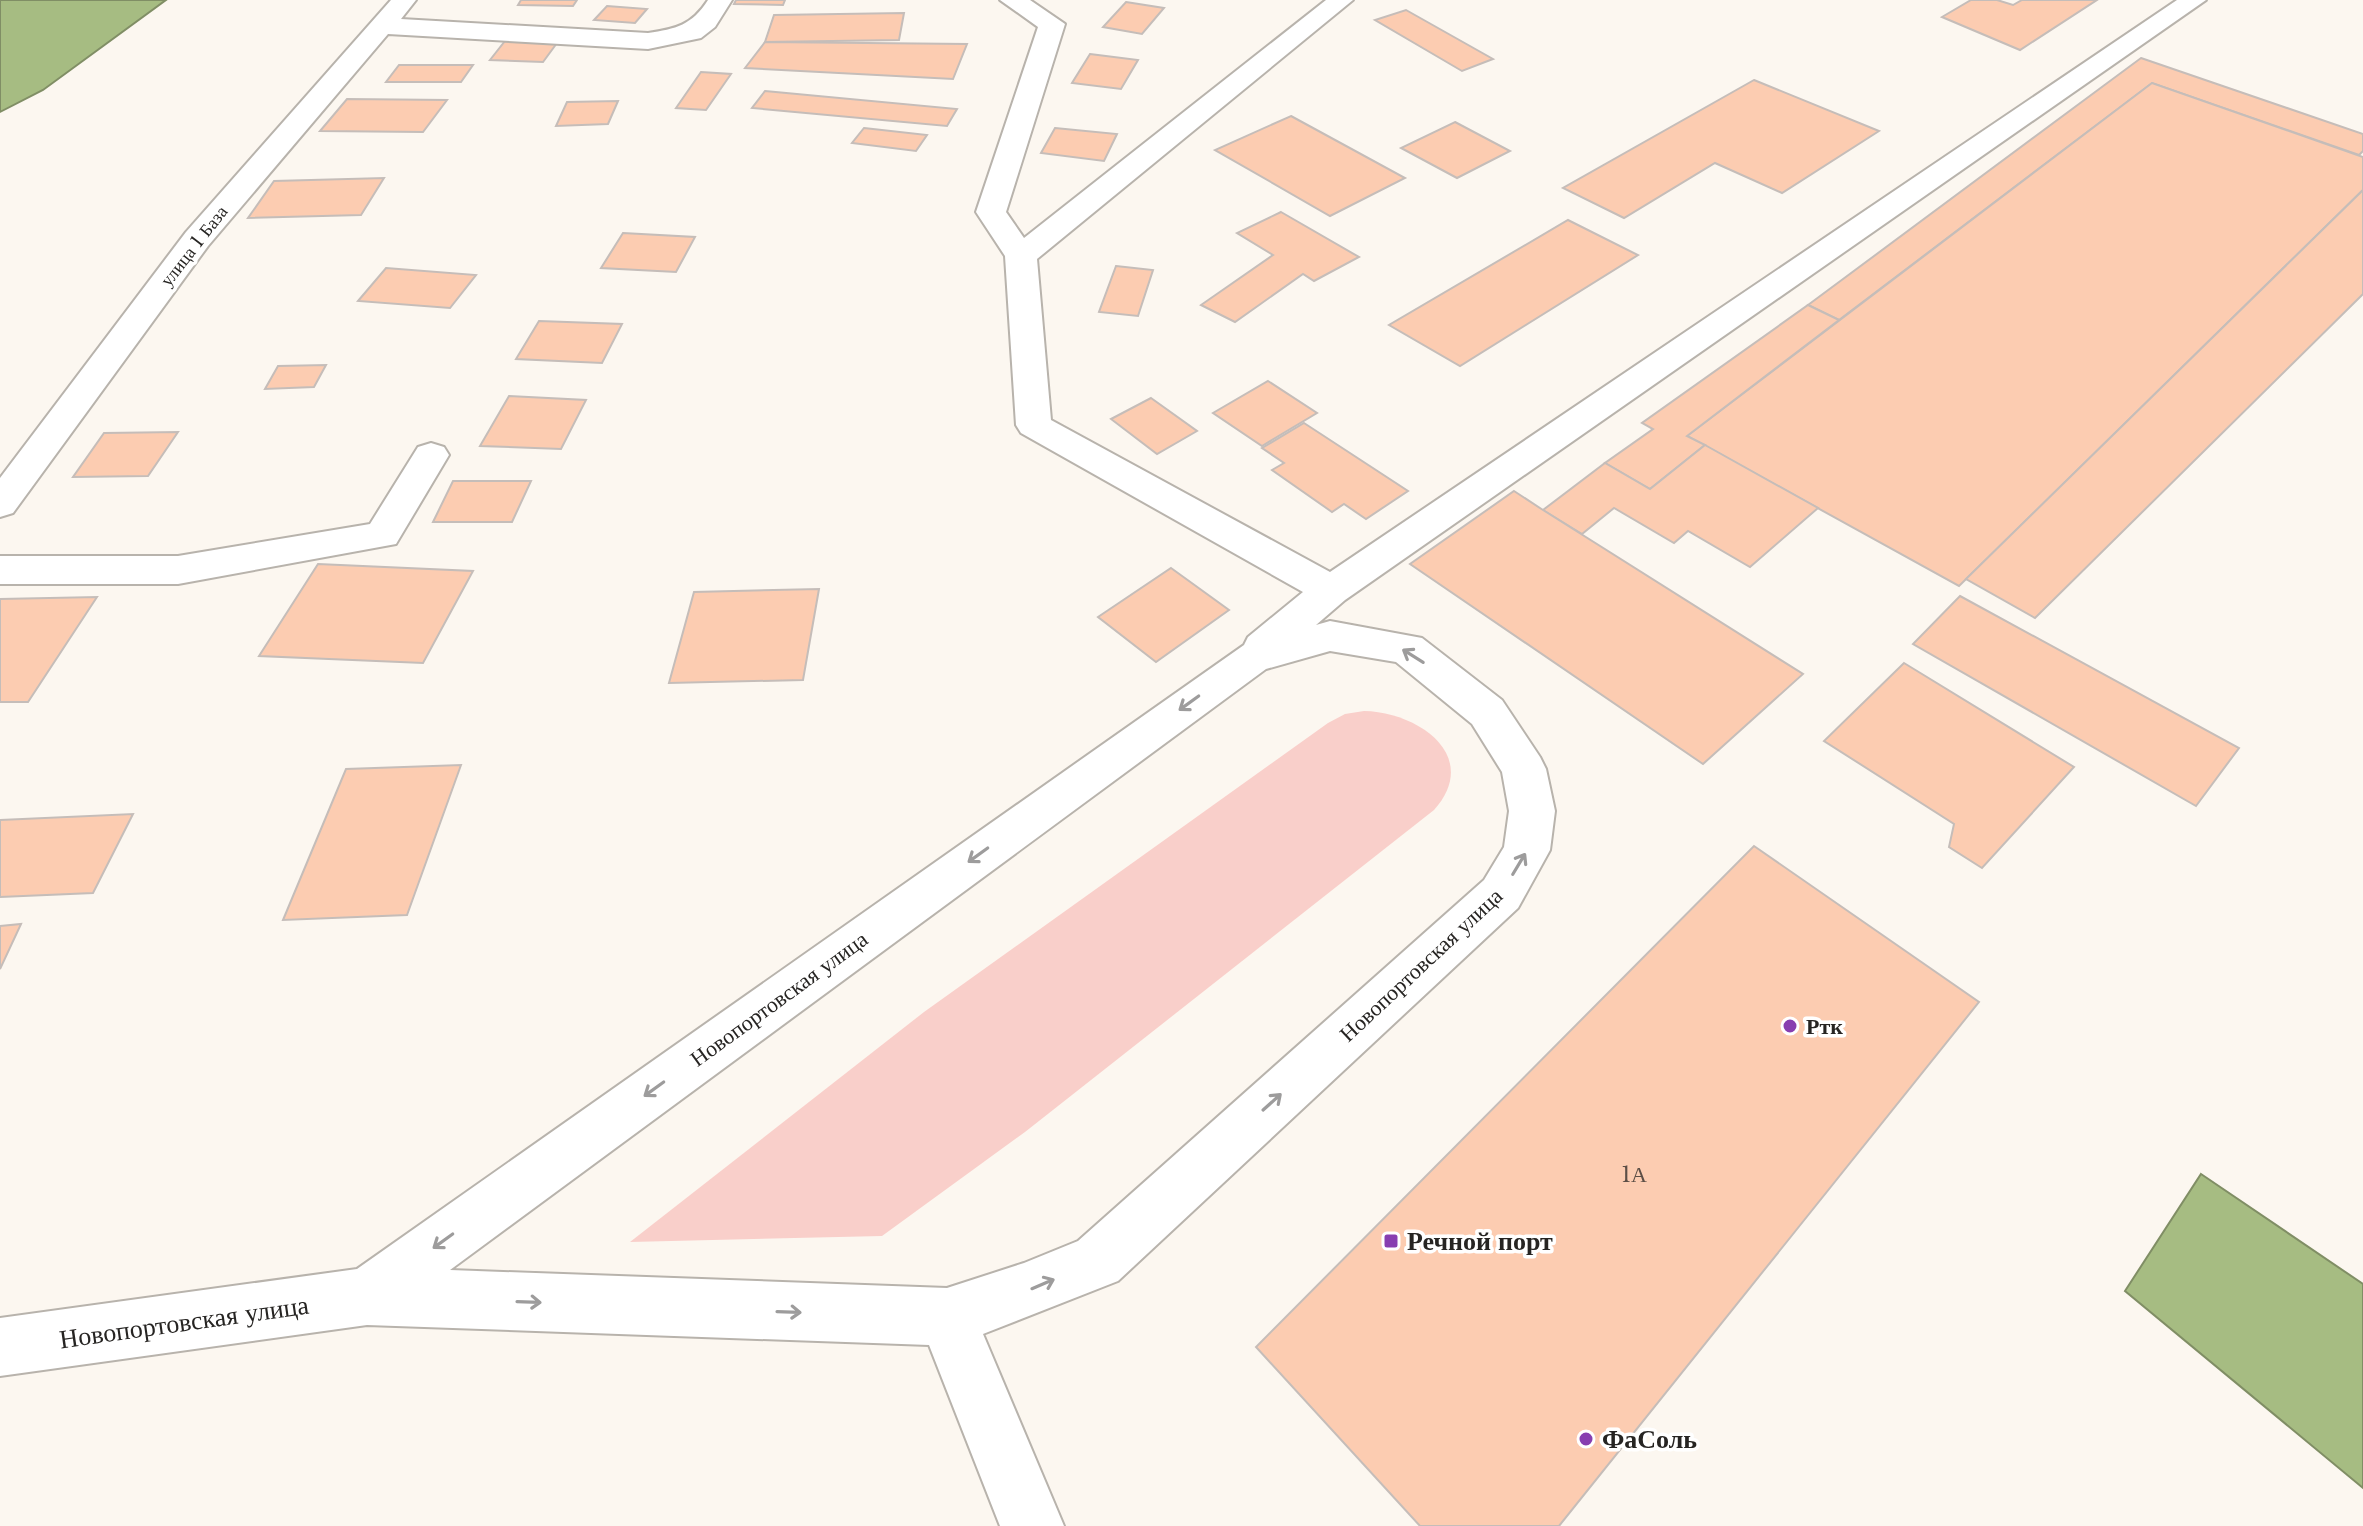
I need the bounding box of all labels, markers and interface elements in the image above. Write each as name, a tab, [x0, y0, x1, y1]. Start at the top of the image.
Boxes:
street label: улица 1 База	[156, 201, 232, 291]
one-way arrow	[1402, 647, 1424, 664]
one-way arrow	[1179, 695, 1200, 712]
one-way arrow	[968, 847, 990, 864]
one-way arrow	[1511, 853, 1527, 876]
street label: Новопортовская улица	[1334, 882, 1508, 1047]
street label: Новопортовская улица	[685, 925, 873, 1072]
place label: Ртк	[1806, 1013, 1843, 1040]
marker: Ртк	[1781, 1017, 1799, 1035]
one-way arrow	[643, 1081, 665, 1097]
one-way arrow	[1262, 1093, 1282, 1112]
house number: 1А	[1621, 1161, 1647, 1188]
place label: Речной порт	[1407, 1225, 1553, 1257]
marker: Речной порт	[1382, 1232, 1400, 1250]
one-way arrow	[433, 1233, 454, 1250]
one-way arrow	[1030, 1276, 1055, 1291]
street label: Новопортовская улица	[57, 1289, 311, 1355]
one-way arrow	[515, 1295, 542, 1310]
one-way arrow	[775, 1304, 802, 1319]
place label: ФаСоль	[1602, 1423, 1697, 1455]
marker: ФаСоль	[1577, 1430, 1595, 1448]

